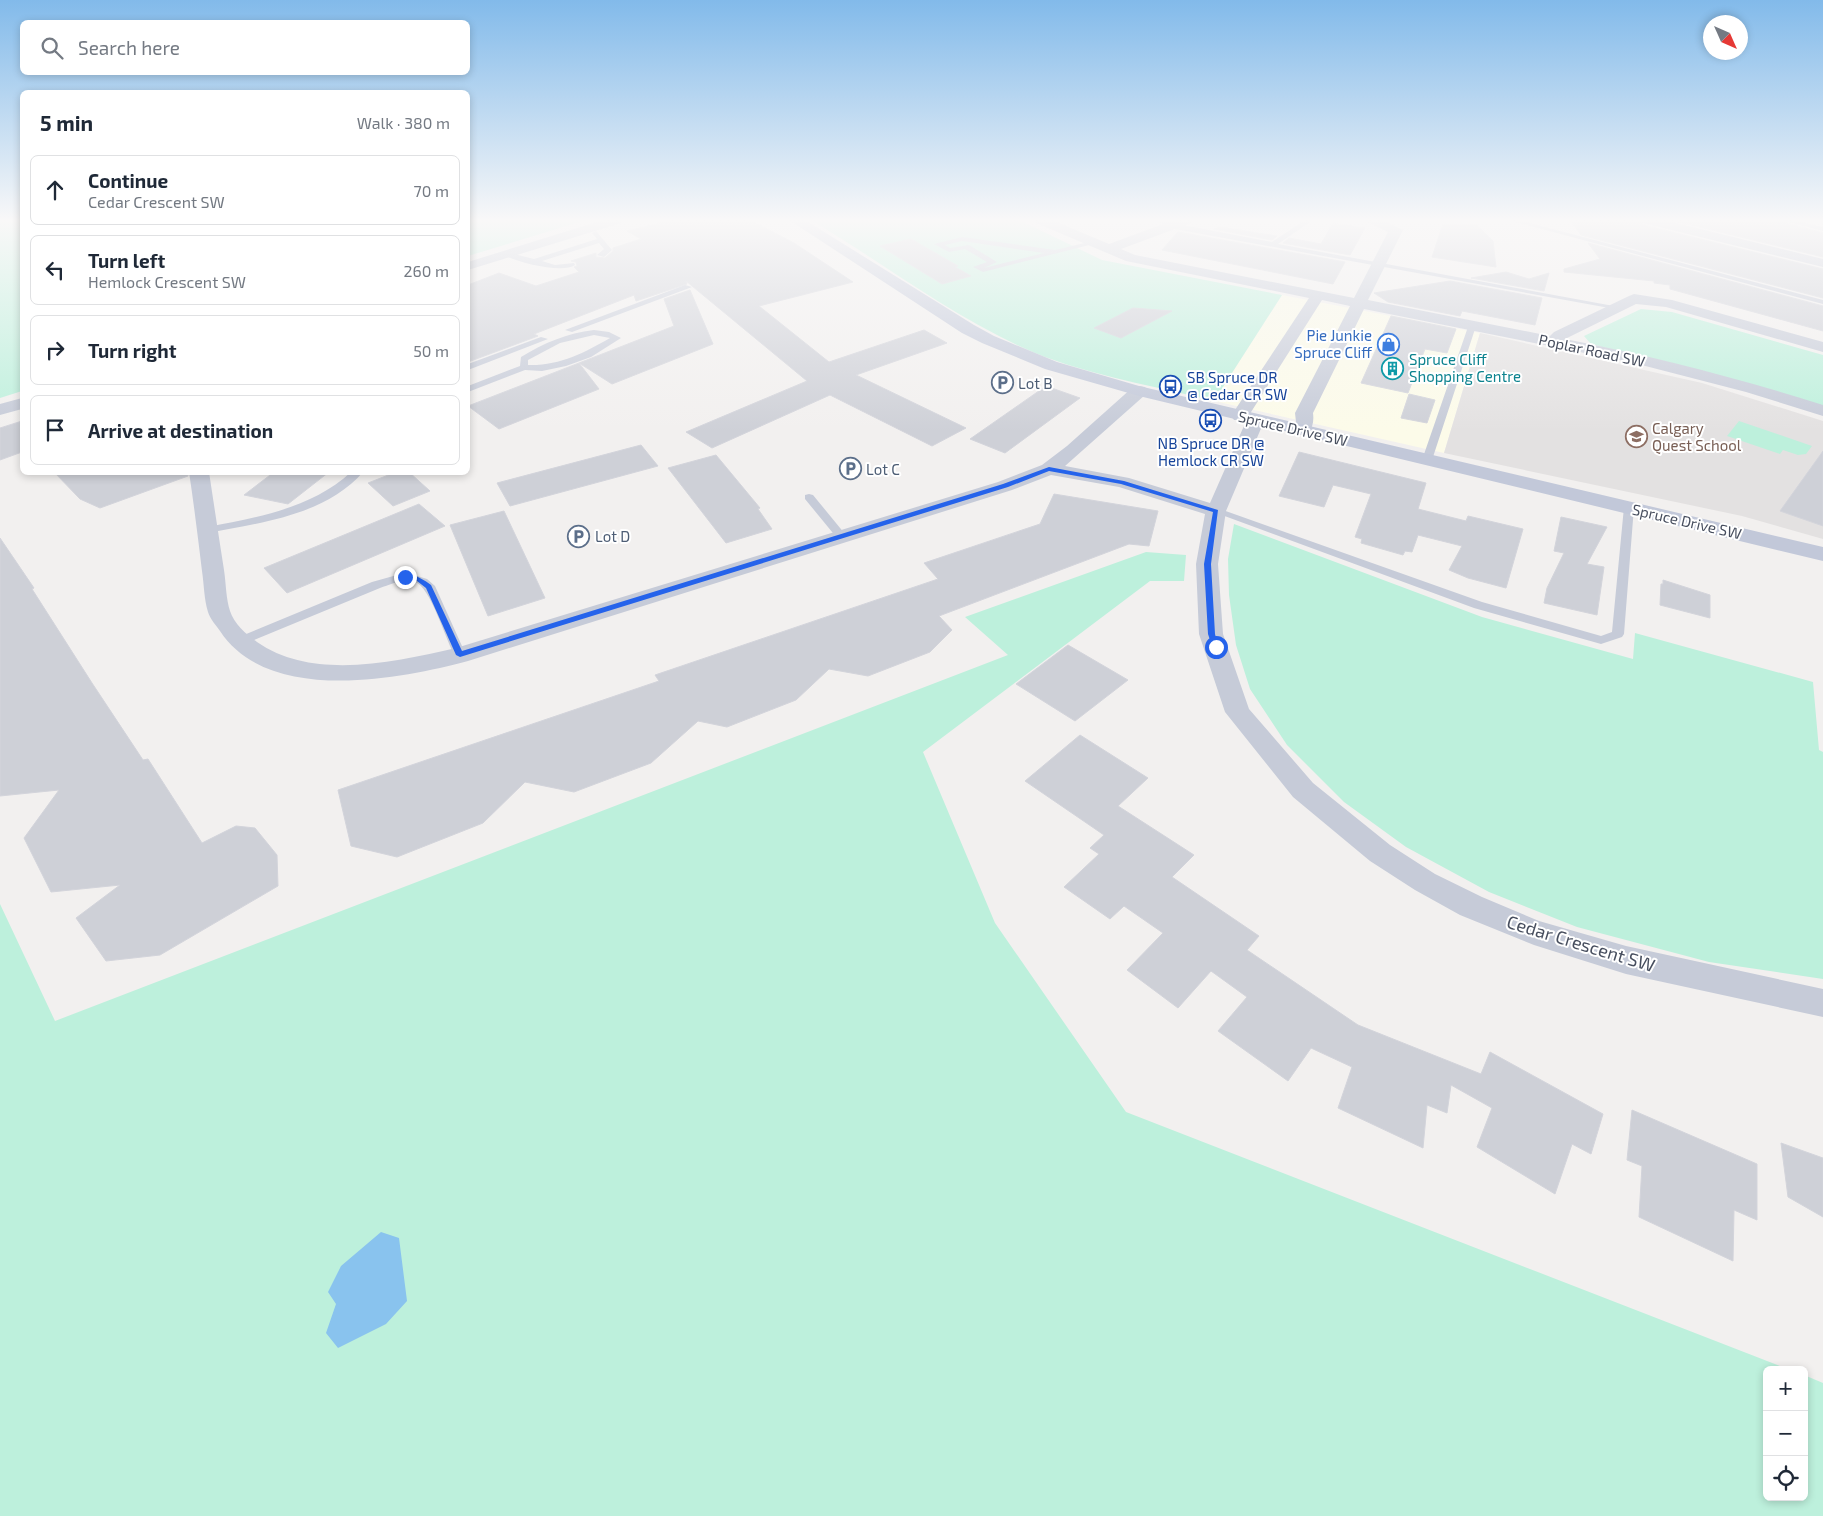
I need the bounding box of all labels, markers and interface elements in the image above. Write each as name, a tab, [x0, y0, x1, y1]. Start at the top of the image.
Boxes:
north arrow	[1703, 15, 1748, 60]
search box	[20, 20, 470, 75]
icon: search	[38, 34, 66, 62]
text: Search here	[78, 36, 180, 59]
text: 5 min	[40, 110, 93, 135]
text: Walk · 380 m	[357, 113, 450, 132]
text: Continue	[88, 169, 168, 192]
icon: ahead	[41, 176, 69, 204]
text: 70 m	[414, 181, 449, 200]
text: Cedar Crescent SW	[88, 192, 225, 211]
text: Turn left	[88, 249, 165, 272]
icon: left	[41, 256, 69, 284]
text: 260 m	[404, 261, 449, 280]
text: Hemlock Crescent SW	[88, 272, 246, 291]
place label: Pie Junkie Spruce Cliff	[1294, 326, 1372, 361]
street label: Poplar Road SW	[1537, 330, 1647, 370]
shop icon: Pie Junkie Spruce Cliff	[1376, 332, 1400, 356]
icon: right	[41, 336, 69, 364]
text: Turn right	[88, 339, 176, 362]
text: 50 m	[413, 341, 449, 360]
place label: Spruce Cliff Shopping Centre	[1409, 350, 1521, 385]
building icon: Spruce Cliff Shopping Centre	[1381, 356, 1405, 380]
place label: SB Spruce DR @ Cedar CR SW	[1187, 368, 1287, 403]
parking icon: Lot B	[990, 371, 1014, 395]
place label: Lot B	[1018, 374, 1053, 392]
bus stop icon: SB Spruce DR @ Cedar CR SW	[1159, 374, 1183, 398]
street label: Spruce Drive SW	[1236, 407, 1350, 449]
bus stop icon: NB Spruce DR @ Hemlock CR SW	[1199, 408, 1223, 432]
icon: arrive	[41, 416, 69, 444]
text: Arrive at destination	[88, 419, 273, 442]
place label: Calgary Quest School	[1652, 419, 1742, 455]
school or university icon: Calgary Quest School	[1624, 425, 1648, 449]
place label: NB Spruce DR @ Hemlock CR SW	[1158, 434, 1264, 469]
parking icon: Lot C	[838, 457, 862, 481]
place label: Lot C	[866, 460, 900, 478]
street label: Spruce Drive SW	[1630, 500, 1744, 542]
parking icon: Lot D	[567, 524, 591, 548]
place label: Lot D	[595, 527, 630, 545]
route end	[394, 566, 417, 589]
route start	[1205, 636, 1228, 659]
street label: Cedar Crescent SW	[1504, 910, 1658, 976]
map controls	[1763, 1366, 1808, 1501]
button: +	[1763, 1366, 1808, 1411]
button: −	[1763, 1411, 1808, 1456]
button: locate	[1763, 1456, 1808, 1501]

